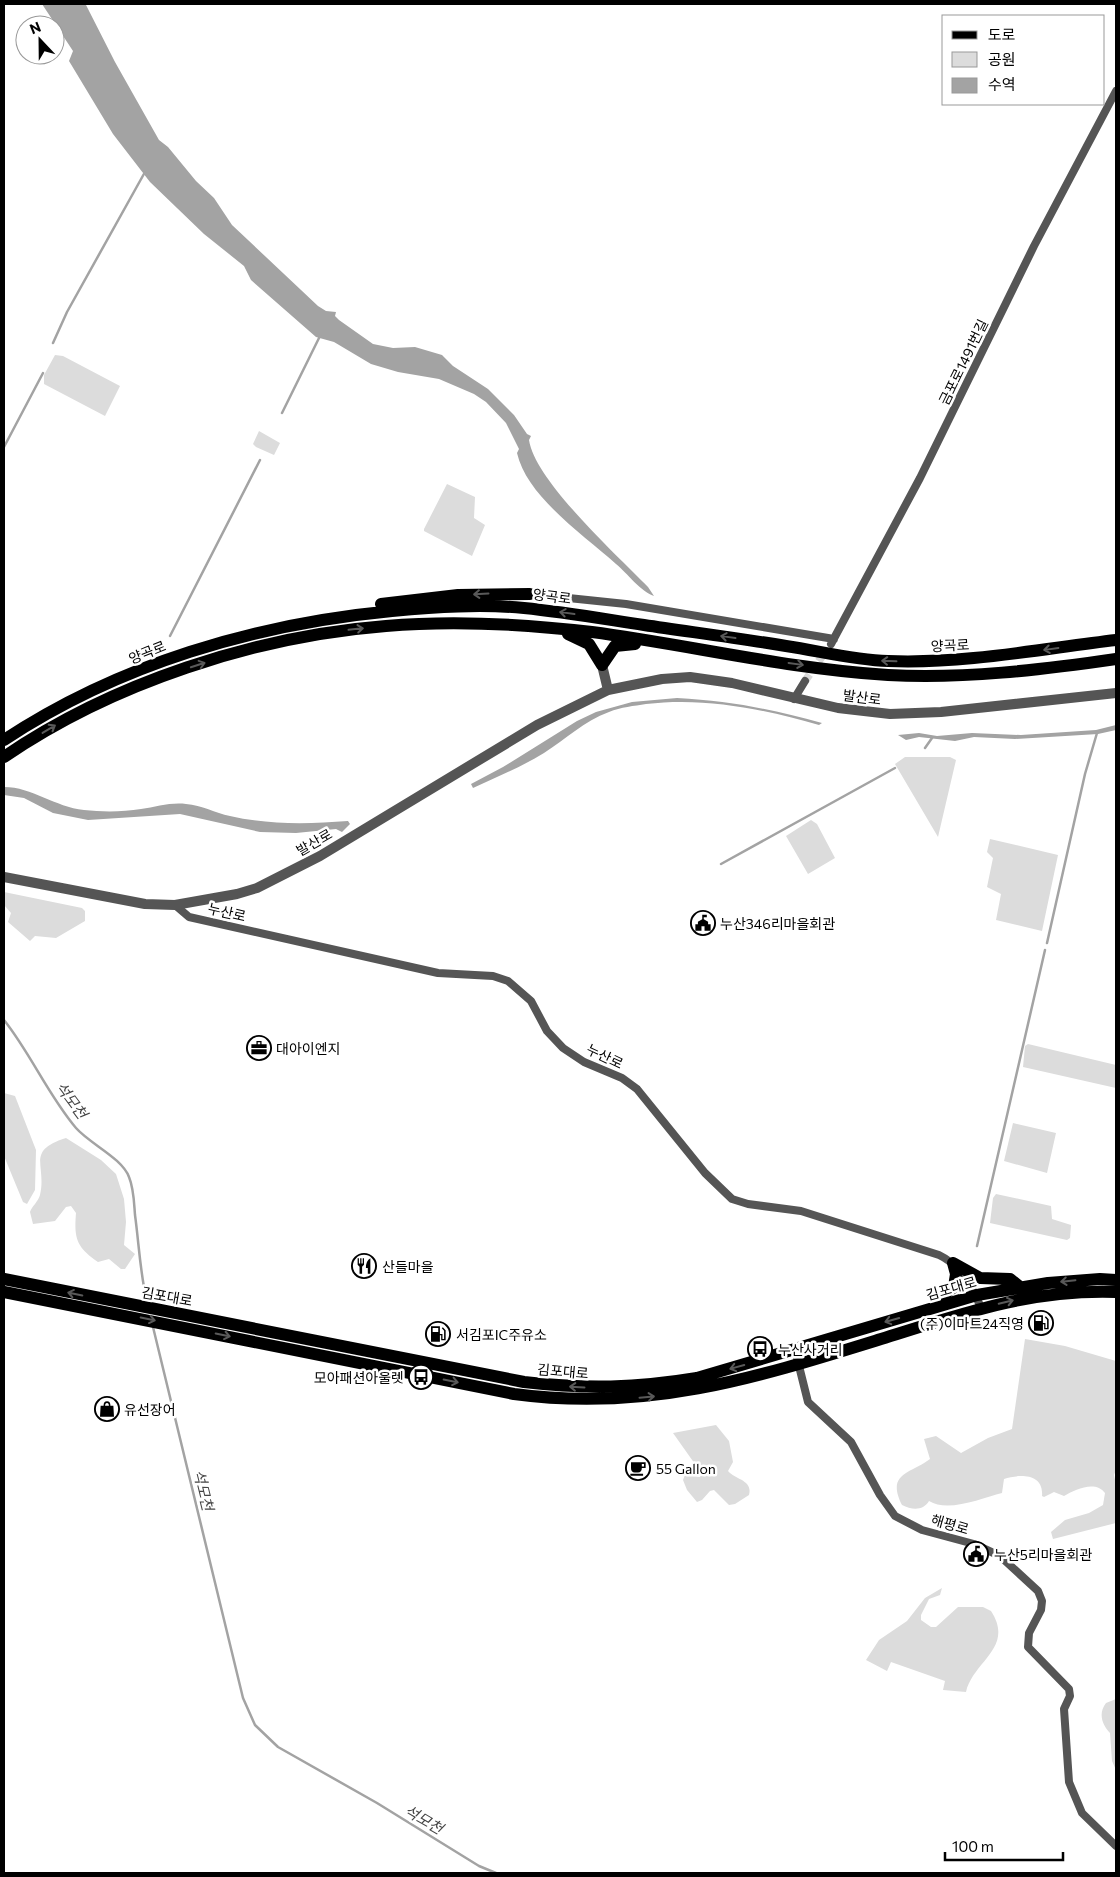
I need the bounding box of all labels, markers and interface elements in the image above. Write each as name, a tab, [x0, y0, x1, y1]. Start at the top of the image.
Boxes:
north arrow	[15, 15, 65, 65]
legend	[942, 15, 1105, 105]
text: N	[27, 18, 43, 37]
text: 도로	[988, 25, 1016, 43]
text: 공원	[988, 50, 1016, 68]
text: 수역	[988, 75, 1016, 93]
street label: 금포로1491번길	[935, 316, 991, 408]
street label: 양곡로	[532, 585, 572, 607]
one-way arrow	[473, 589, 489, 598]
one-way arrow	[560, 608, 576, 618]
one-way arrow	[348, 624, 364, 634]
one-way arrow	[720, 632, 736, 642]
street label: 양곡로	[930, 635, 970, 654]
street label: 양곡로	[126, 637, 168, 667]
one-way arrow	[1043, 644, 1059, 654]
one-way arrow	[881, 656, 897, 665]
one-way arrow	[787, 659, 803, 669]
one-way arrow	[190, 660, 206, 669]
street label: 발산로	[842, 686, 882, 708]
one-way arrow	[42, 724, 56, 734]
street label: 발산로	[293, 825, 335, 859]
street label: 누산로	[206, 899, 248, 925]
public building icon: 누산346리마을회관	[690, 910, 716, 936]
place label: 누산346리마을회관	[720, 915, 835, 932]
office icon: 대아이엔지	[246, 1035, 272, 1061]
place label: 대아이엔지	[276, 1040, 340, 1057]
street label: 누산로	[584, 1040, 626, 1072]
water label: 석모천	[52, 1078, 93, 1124]
restaurant icon: 산들마을	[351, 1253, 377, 1279]
place label: 산들마을	[382, 1258, 434, 1275]
street label: 김포대로	[924, 1273, 978, 1303]
one-way arrow	[1060, 1276, 1076, 1286]
street label: 김포대로	[140, 1283, 194, 1309]
one-way arrow	[67, 1288, 83, 1298]
one-way arrow	[998, 1297, 1014, 1306]
fuel station icon: (주)이마트24직영	[1028, 1310, 1054, 1336]
one-way arrow	[139, 1315, 155, 1324]
place label: (주)이마트24직영	[920, 1315, 1024, 1332]
one-way arrow	[885, 1316, 901, 1325]
fuel station icon: 서김포IC주유소	[425, 1321, 451, 1347]
place label: 서김포IC주유소	[456, 1326, 547, 1343]
one-way arrow	[214, 1331, 230, 1340]
bus stop icon: 누산사거리	[747, 1336, 773, 1362]
place label: 누산사거리	[778, 1341, 842, 1358]
street label: 김포대로	[537, 1360, 590, 1382]
one-way arrow	[729, 1363, 745, 1373]
bus stop icon: 모아패션아울렛	[408, 1364, 434, 1390]
place label: 모아패션아울렛	[314, 1369, 404, 1386]
one-way arrow	[442, 1377, 458, 1386]
one-way arrow	[569, 1383, 585, 1392]
one-way arrow	[638, 1392, 654, 1402]
shop icon: 유선장어	[94, 1396, 120, 1422]
place label: 유선장어	[124, 1401, 176, 1418]
cafe icon: 55 Gallon	[625, 1455, 651, 1481]
place label: 55 Gallon	[656, 1460, 716, 1477]
water label: 석모천	[190, 1468, 218, 1514]
street label: 해평로	[929, 1511, 971, 1538]
public building icon: 누산5리마을회관	[963, 1541, 989, 1567]
place label: 누산5리마을회관	[994, 1546, 1092, 1563]
water label: 석모천	[402, 1801, 448, 1838]
scale bar	[945, 1830, 1062, 1862]
text: 100 m	[952, 1837, 994, 1855]

